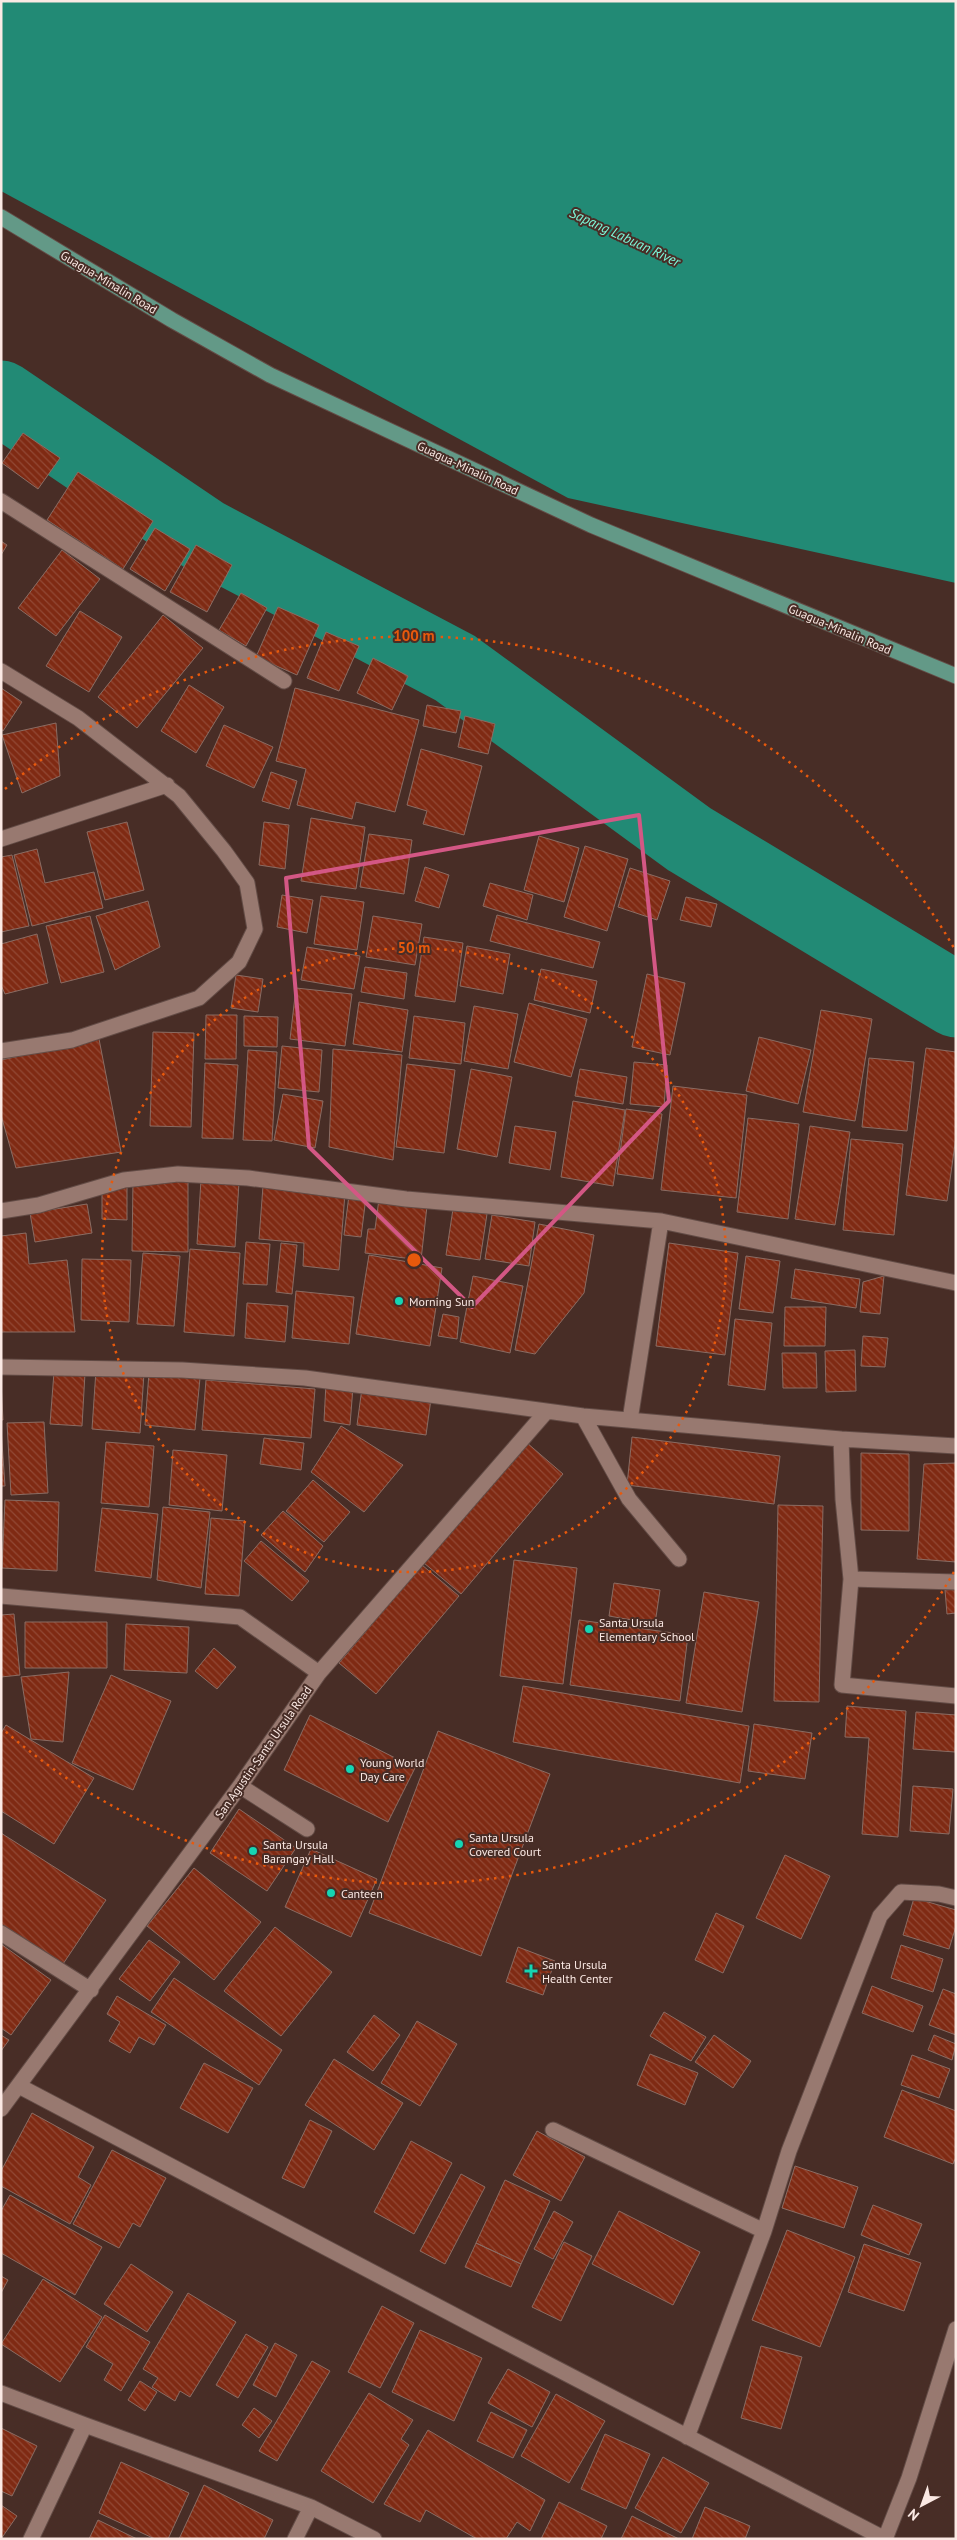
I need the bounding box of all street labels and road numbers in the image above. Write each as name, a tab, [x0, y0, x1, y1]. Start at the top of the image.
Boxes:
street label: Guagua-Minalin Road	[58, 247, 160, 317]
street label: Guagua-Minalin Road	[415, 438, 521, 498]
street label: Guagua-Minalin Road	[786, 601, 894, 657]
street label: San Agustin-Santa Ursula Road	[211, 1683, 315, 1821]

